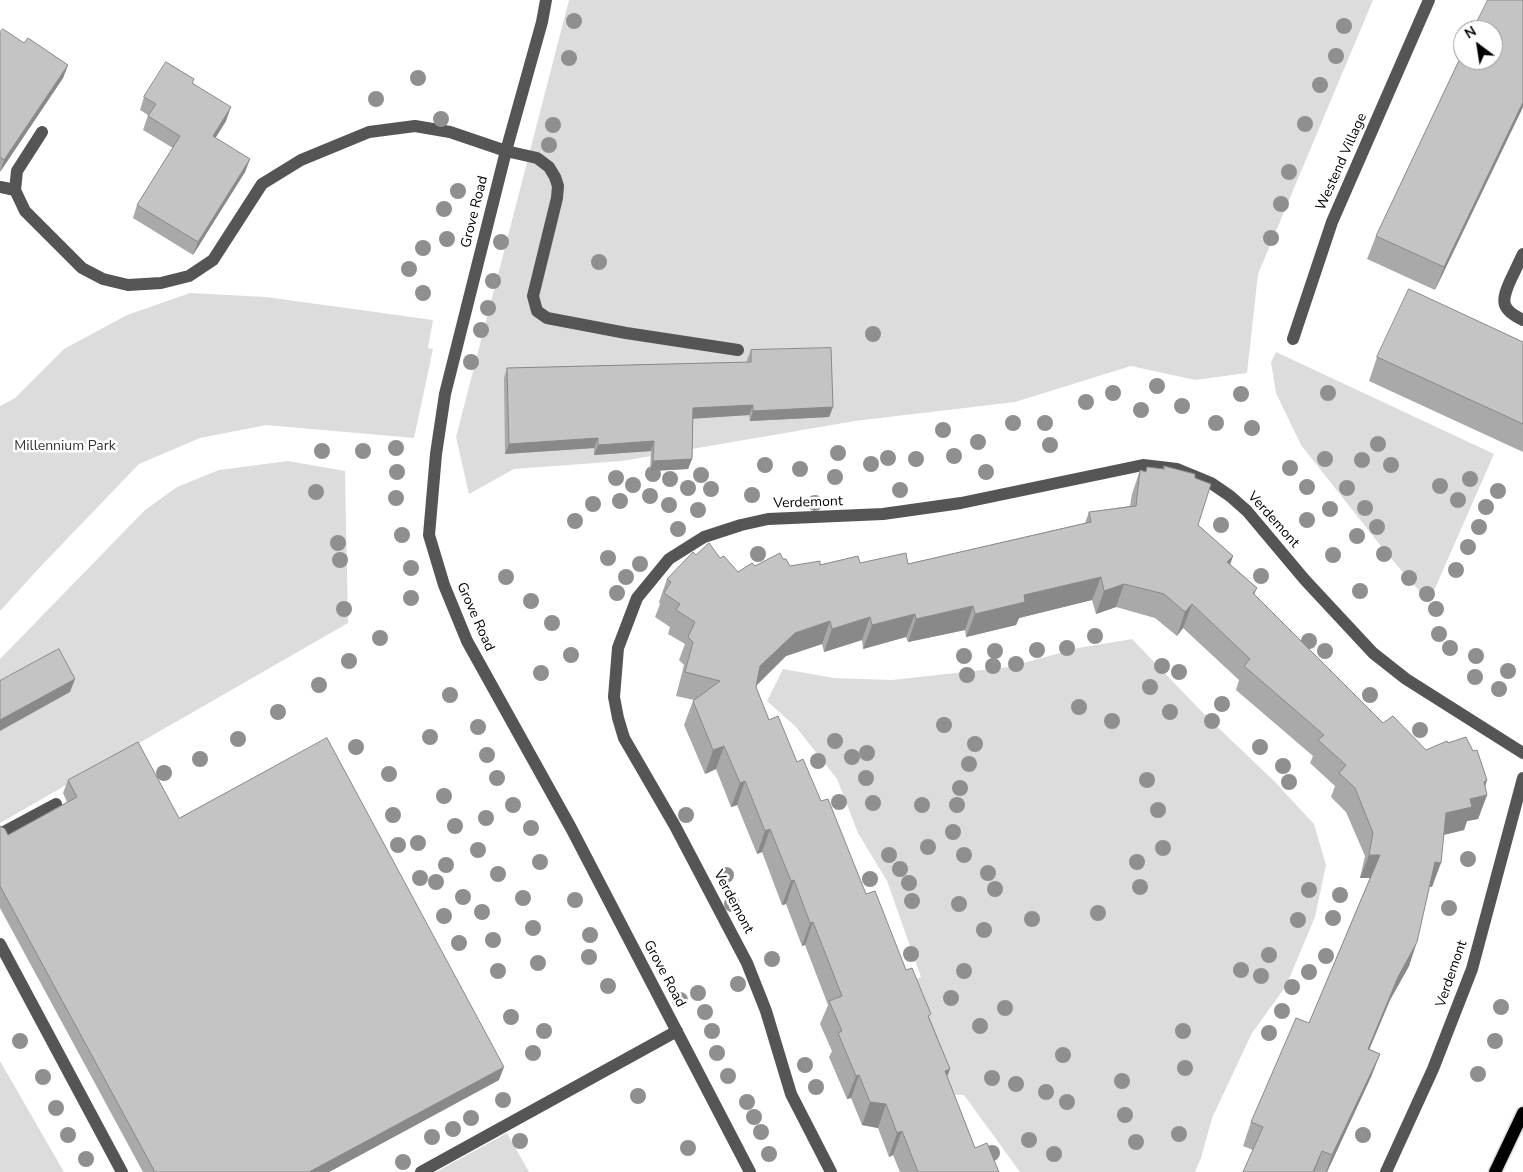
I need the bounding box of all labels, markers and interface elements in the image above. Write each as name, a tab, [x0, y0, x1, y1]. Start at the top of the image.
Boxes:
north arrow	[1453, 20, 1503, 70]
text: N	[1461, 22, 1480, 43]
street label: Westend Village	[1313, 111, 1371, 213]
street label: Grove Road	[458, 174, 492, 250]
park label: Millennium Park	[14, 439, 116, 455]
street label: Verdemont	[1244, 489, 1302, 551]
street label: Verdemont	[773, 493, 843, 513]
street label: Grove Road	[452, 580, 498, 654]
street label: Verdemont	[709, 867, 757, 937]
street label: Grove Road	[639, 938, 689, 1010]
street label: Verdemont	[1433, 938, 1471, 1010]

